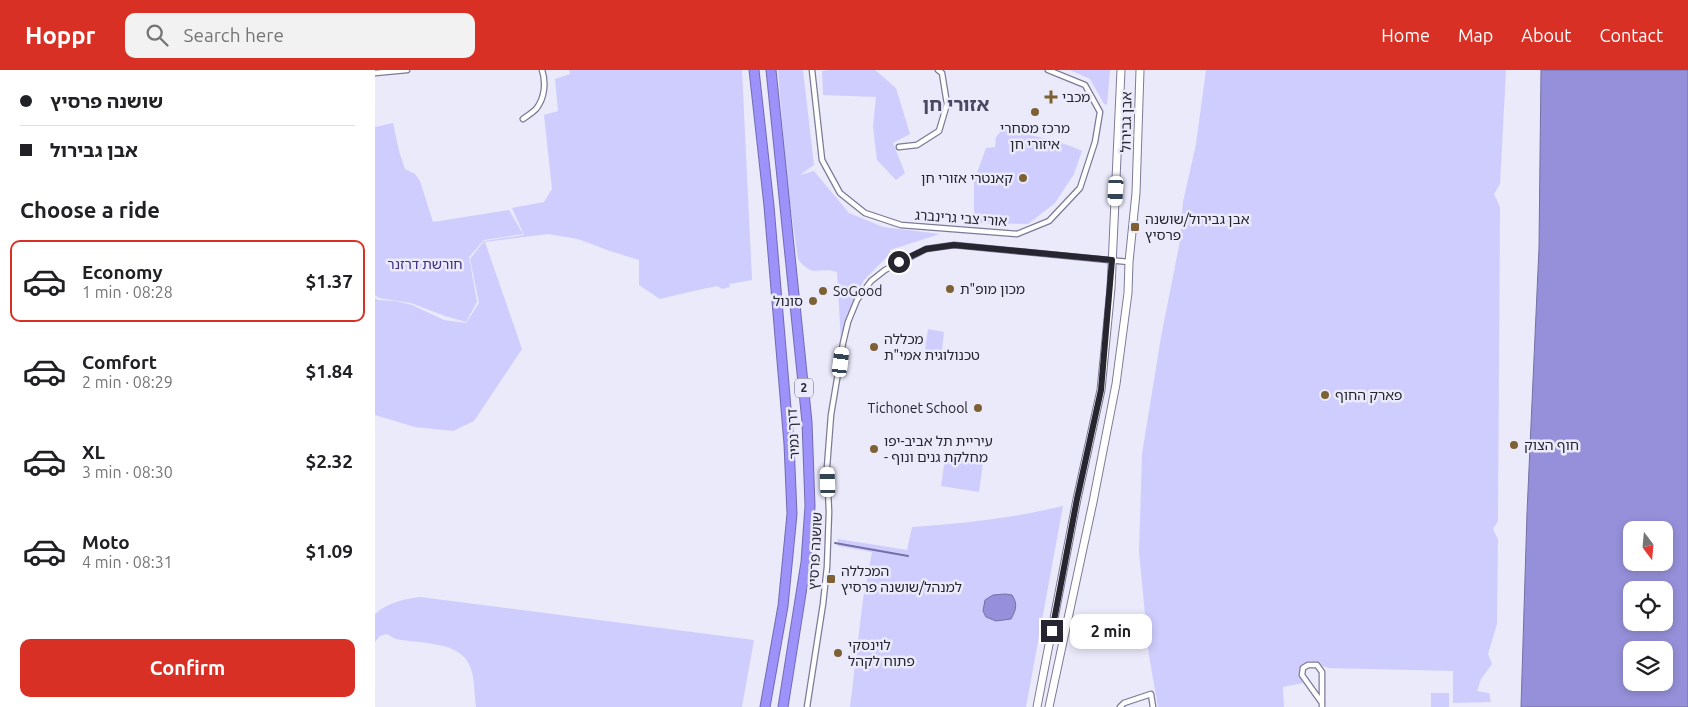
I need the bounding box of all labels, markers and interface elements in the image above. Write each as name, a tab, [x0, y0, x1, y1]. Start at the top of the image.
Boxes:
search box	[125, 13, 475, 58]
icon: search	[143, 21, 171, 49]
text: Hoppr	[25, 22, 95, 49]
text: Search here	[183, 24, 284, 46]
text: Home	[1381, 25, 1430, 45]
text: Map	[1458, 25, 1493, 45]
text: About	[1521, 25, 1571, 45]
text: Contact	[1599, 25, 1663, 45]
place label: מכבי	[1062, 89, 1090, 105]
text: שושנה פרסיץ	[50, 90, 163, 112]
marker: מכבי	[1044, 90, 1058, 104]
street label: אבן גבירול	[1117, 91, 1135, 152]
district label: אזורי חן	[923, 93, 990, 115]
marker: מרכז מסחרי איזורי חן	[1029, 106, 1041, 118]
place label: מרכז מסחרי איזורי חן	[1000, 120, 1070, 152]
text: אבן גבירול	[50, 139, 138, 161]
place label: קאנטרי אזורי חן	[921, 170, 1013, 186]
marker: קאנטרי אזורי חן	[1017, 172, 1029, 184]
car	[1107, 176, 1124, 206]
text: Choose a ride	[20, 197, 160, 222]
street label: אורי צבי גרינברג	[914, 207, 1008, 229]
place label: אבן גבירול/שושנה פרסיץ	[1145, 211, 1250, 243]
marker: אבן גבירול/שושנה פרסיץ	[1129, 221, 1141, 233]
route start	[888, 251, 910, 273]
park label: חורשת דרזנר	[387, 256, 463, 272]
icon: car	[22, 259, 67, 304]
text: Economy	[82, 261, 163, 283]
text: $1.37	[305, 270, 353, 292]
place label: מכון מופ"ת	[960, 281, 1025, 297]
text: 1 min · 08:28	[82, 283, 173, 301]
place label: SoGood	[833, 283, 882, 299]
marker: מכון מופ"ת	[944, 283, 956, 295]
marker: SoGood	[817, 285, 829, 297]
place label: סונול	[773, 293, 803, 309]
marker: סונול	[807, 295, 819, 307]
place label: מכללה טכנולוגית אמי"ת	[884, 331, 980, 363]
marker: מכללה טכנולוגית אמי"ת	[868, 341, 880, 353]
car	[831, 346, 850, 378]
icon: car	[22, 349, 67, 394]
text: Comfort	[82, 351, 157, 373]
text: $1.84	[305, 360, 353, 382]
text: 2 min · 08:29	[82, 373, 173, 391]
road number: 2	[795, 378, 813, 398]
place label: פארק החוף	[1335, 387, 1403, 403]
marker: פארק החוף	[1319, 389, 1331, 401]
place label: Tichonet School	[867, 400, 968, 416]
marker: Tichonet School	[972, 402, 984, 414]
street label: דרך נמיר	[784, 408, 802, 460]
place label: עיריית תל אביב-יפו - מחלקת גנים ונוף	[884, 433, 993, 465]
place label: חוף הצוק	[1524, 437, 1579, 453]
icon: car	[22, 439, 67, 484]
marker: חוף הצוק	[1508, 439, 1520, 451]
text: XL	[82, 441, 105, 463]
marker: עיריית תל אביב-יפו - מחלקת גנים ונוף	[868, 443, 880, 455]
text: $2.32	[305, 450, 353, 472]
text: 3 min · 08:30	[82, 463, 173, 481]
car	[819, 467, 836, 497]
street label: שושנה פרסיץ	[805, 512, 825, 590]
north arrow	[1623, 521, 1673, 571]
map controls	[1623, 521, 1673, 691]
icon: car	[22, 529, 67, 574]
text: Moto	[82, 531, 130, 553]
text: $1.09	[305, 540, 353, 562]
text: 4 min · 08:31	[82, 553, 173, 571]
place label: המכללה למנהל/שושנה פרסיץ	[841, 563, 962, 595]
marker: המכללה למנהל/שושנה פרסיץ	[825, 573, 837, 585]
button: locate	[1623, 581, 1673, 631]
callout: 2 min	[1069, 614, 1152, 648]
route end	[1041, 620, 1063, 642]
text: 2 min	[1091, 622, 1131, 640]
place label: לוינסקי פתוח לקהל	[848, 637, 915, 669]
button: Confirm	[20, 639, 355, 697]
button: layers	[1623, 641, 1673, 691]
marker: לוינסקי פתוח לקהל	[832, 647, 844, 659]

